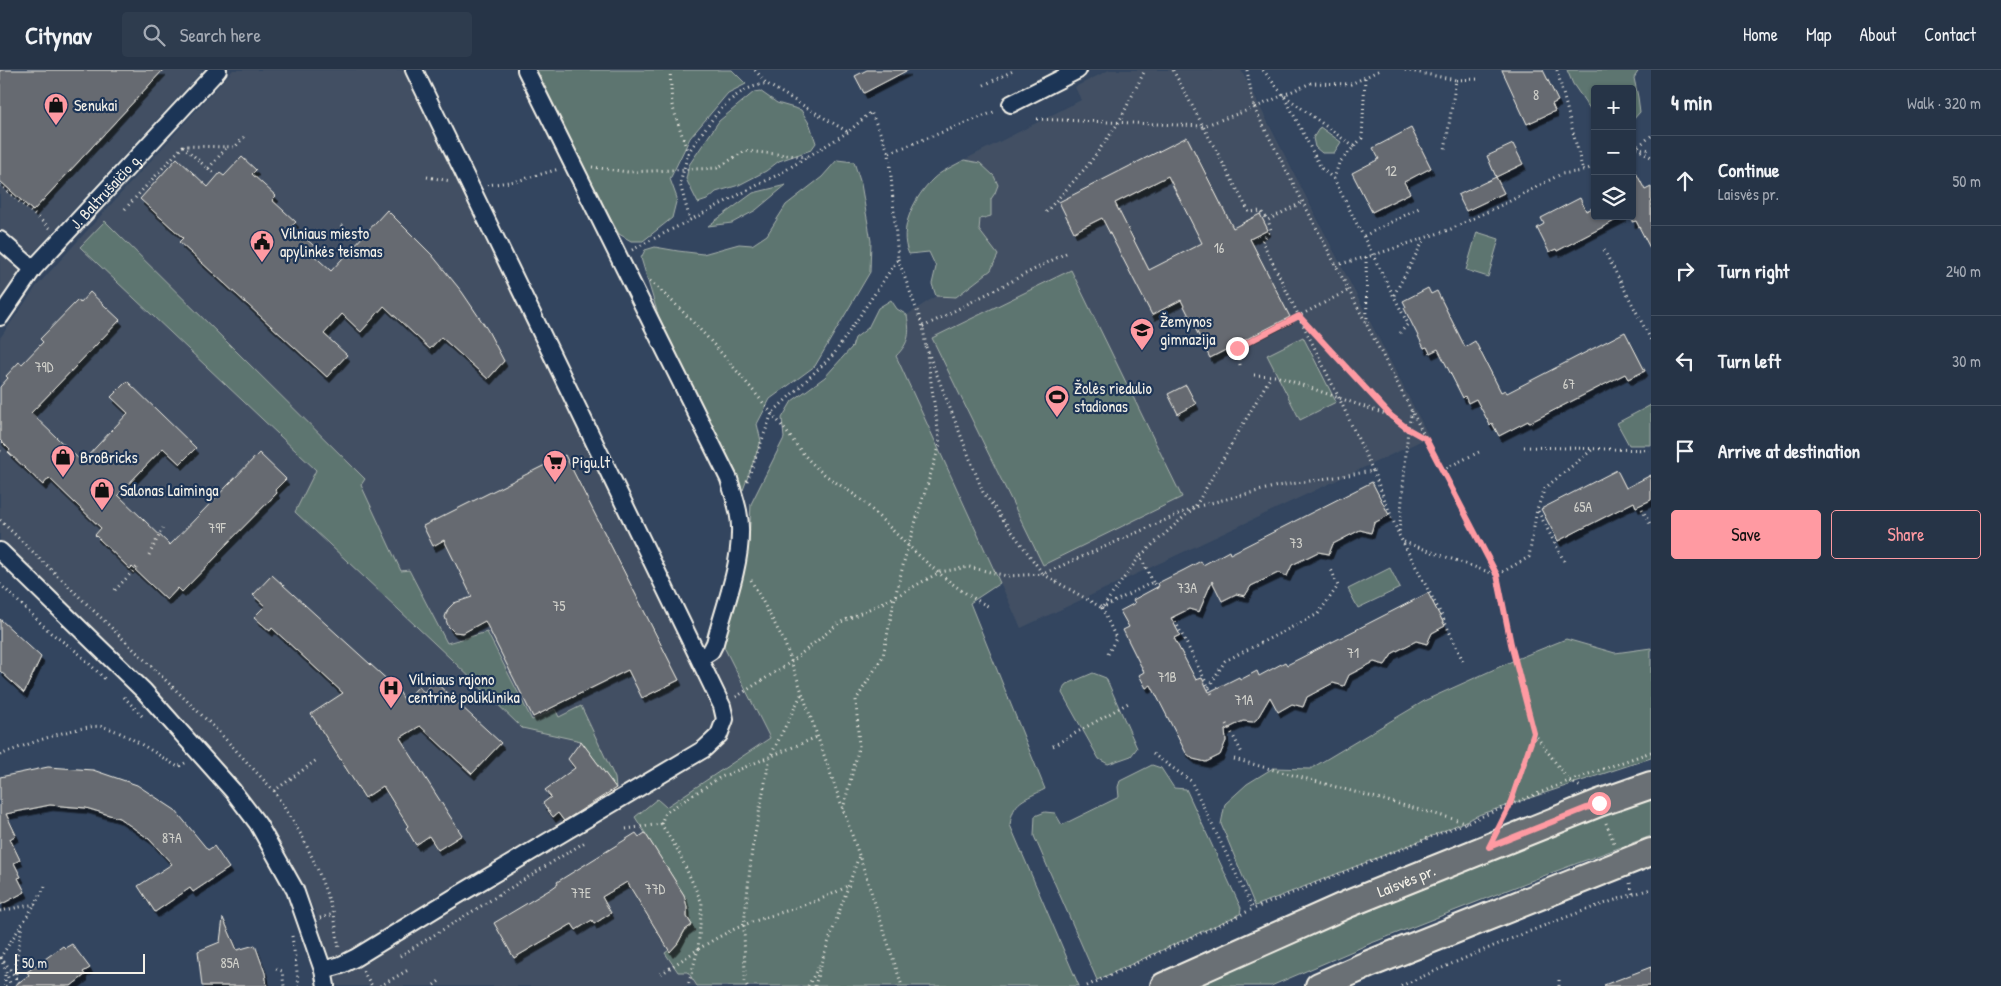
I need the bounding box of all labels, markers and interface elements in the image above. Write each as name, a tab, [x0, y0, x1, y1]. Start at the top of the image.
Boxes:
search box	[122, 12, 472, 57]
text: Citynav	[25, 19, 92, 51]
icon: search	[140, 21, 168, 49]
text: Search here	[180, 22, 261, 48]
text: Home	[1743, 22, 1778, 47]
text: Map	[1806, 22, 1831, 47]
text: About	[1859, 22, 1896, 47]
text: Contact	[1924, 22, 1976, 47]
house number: 8	[1533, 85, 1539, 104]
map controls	[1591, 85, 1636, 220]
button: +	[1591, 85, 1636, 130]
text: 4 min	[1671, 88, 1712, 117]
shop icon: Senukai	[43, 92, 69, 126]
text: Walk · 320 m	[1907, 92, 1981, 114]
place label: Senukai	[74, 94, 118, 116]
button: −	[1591, 130, 1636, 175]
street label: J. Baltrušaičio g.	[65, 148, 147, 234]
text: Continue	[1718, 157, 1779, 183]
house number: 12	[1385, 161, 1397, 180]
icon: ahead	[1671, 167, 1699, 195]
text: 50 m	[1953, 170, 1981, 192]
button: layers	[1591, 175, 1636, 220]
text: Laisvės pr.	[1718, 183, 1779, 205]
place label: Vilniaus miesto apylinkės teismas	[280, 222, 383, 262]
public building icon: Vilniaus miesto apylinkės teismas	[249, 229, 275, 263]
house number: 16	[1214, 238, 1225, 257]
icon: right	[1671, 257, 1699, 285]
text: Turn right	[1718, 258, 1789, 284]
text: 240 m	[1946, 260, 1981, 282]
place label: Žemynos gimnazija	[1160, 310, 1216, 350]
school or university icon: Žemynos gimnazija	[1129, 317, 1155, 351]
route end	[1226, 337, 1249, 360]
icon: left	[1671, 347, 1699, 375]
text: Turn left	[1718, 348, 1781, 374]
text: 30 m	[1952, 350, 1981, 372]
house number: 79D	[35, 357, 54, 376]
house number: 67	[1563, 374, 1575, 393]
place label: Žolės riedulio stadionas	[1074, 377, 1153, 417]
sports icon: Žolės riedulio stadionas	[1044, 384, 1070, 418]
icon: arrive	[1671, 437, 1699, 465]
text: Arrive at destination	[1718, 438, 1860, 464]
shop icon: BroBricks	[50, 444, 76, 478]
place label: BroBricks	[80, 446, 138, 468]
supermarket icon: Pigu.lt	[542, 449, 568, 483]
place label: Pigu.lt	[572, 451, 610, 473]
shop icon: Salonas Laiminga	[89, 477, 115, 511]
place label: Salonas Laiminga	[120, 479, 219, 501]
house number: 65A	[1574, 497, 1592, 516]
button: Save	[1671, 510, 1821, 559]
button: Share	[1831, 510, 1981, 559]
house number: 79F	[208, 518, 226, 537]
house number: 73	[1289, 533, 1303, 552]
house number: 73A	[1177, 578, 1197, 597]
house number: 75	[553, 596, 566, 615]
house number: 71	[1347, 643, 1359, 662]
house number: 71B	[1157, 667, 1177, 686]
place label: Vilniaus rajono centrinė poliklinika	[408, 668, 520, 708]
hospital icon: Vilniaus rajono centrinė poliklinika	[378, 675, 404, 709]
house number: 71A	[1235, 690, 1254, 709]
route start	[1588, 792, 1611, 815]
house number: 87A	[162, 828, 182, 847]
street label: Laisvės pr.	[1374, 859, 1438, 902]
house number: 77D	[645, 879, 666, 898]
house number: 77E	[571, 883, 591, 902]
scale bar	[15, 951, 145, 974]
text: 50 m	[22, 953, 47, 972]
house number: 85A	[221, 953, 240, 972]

